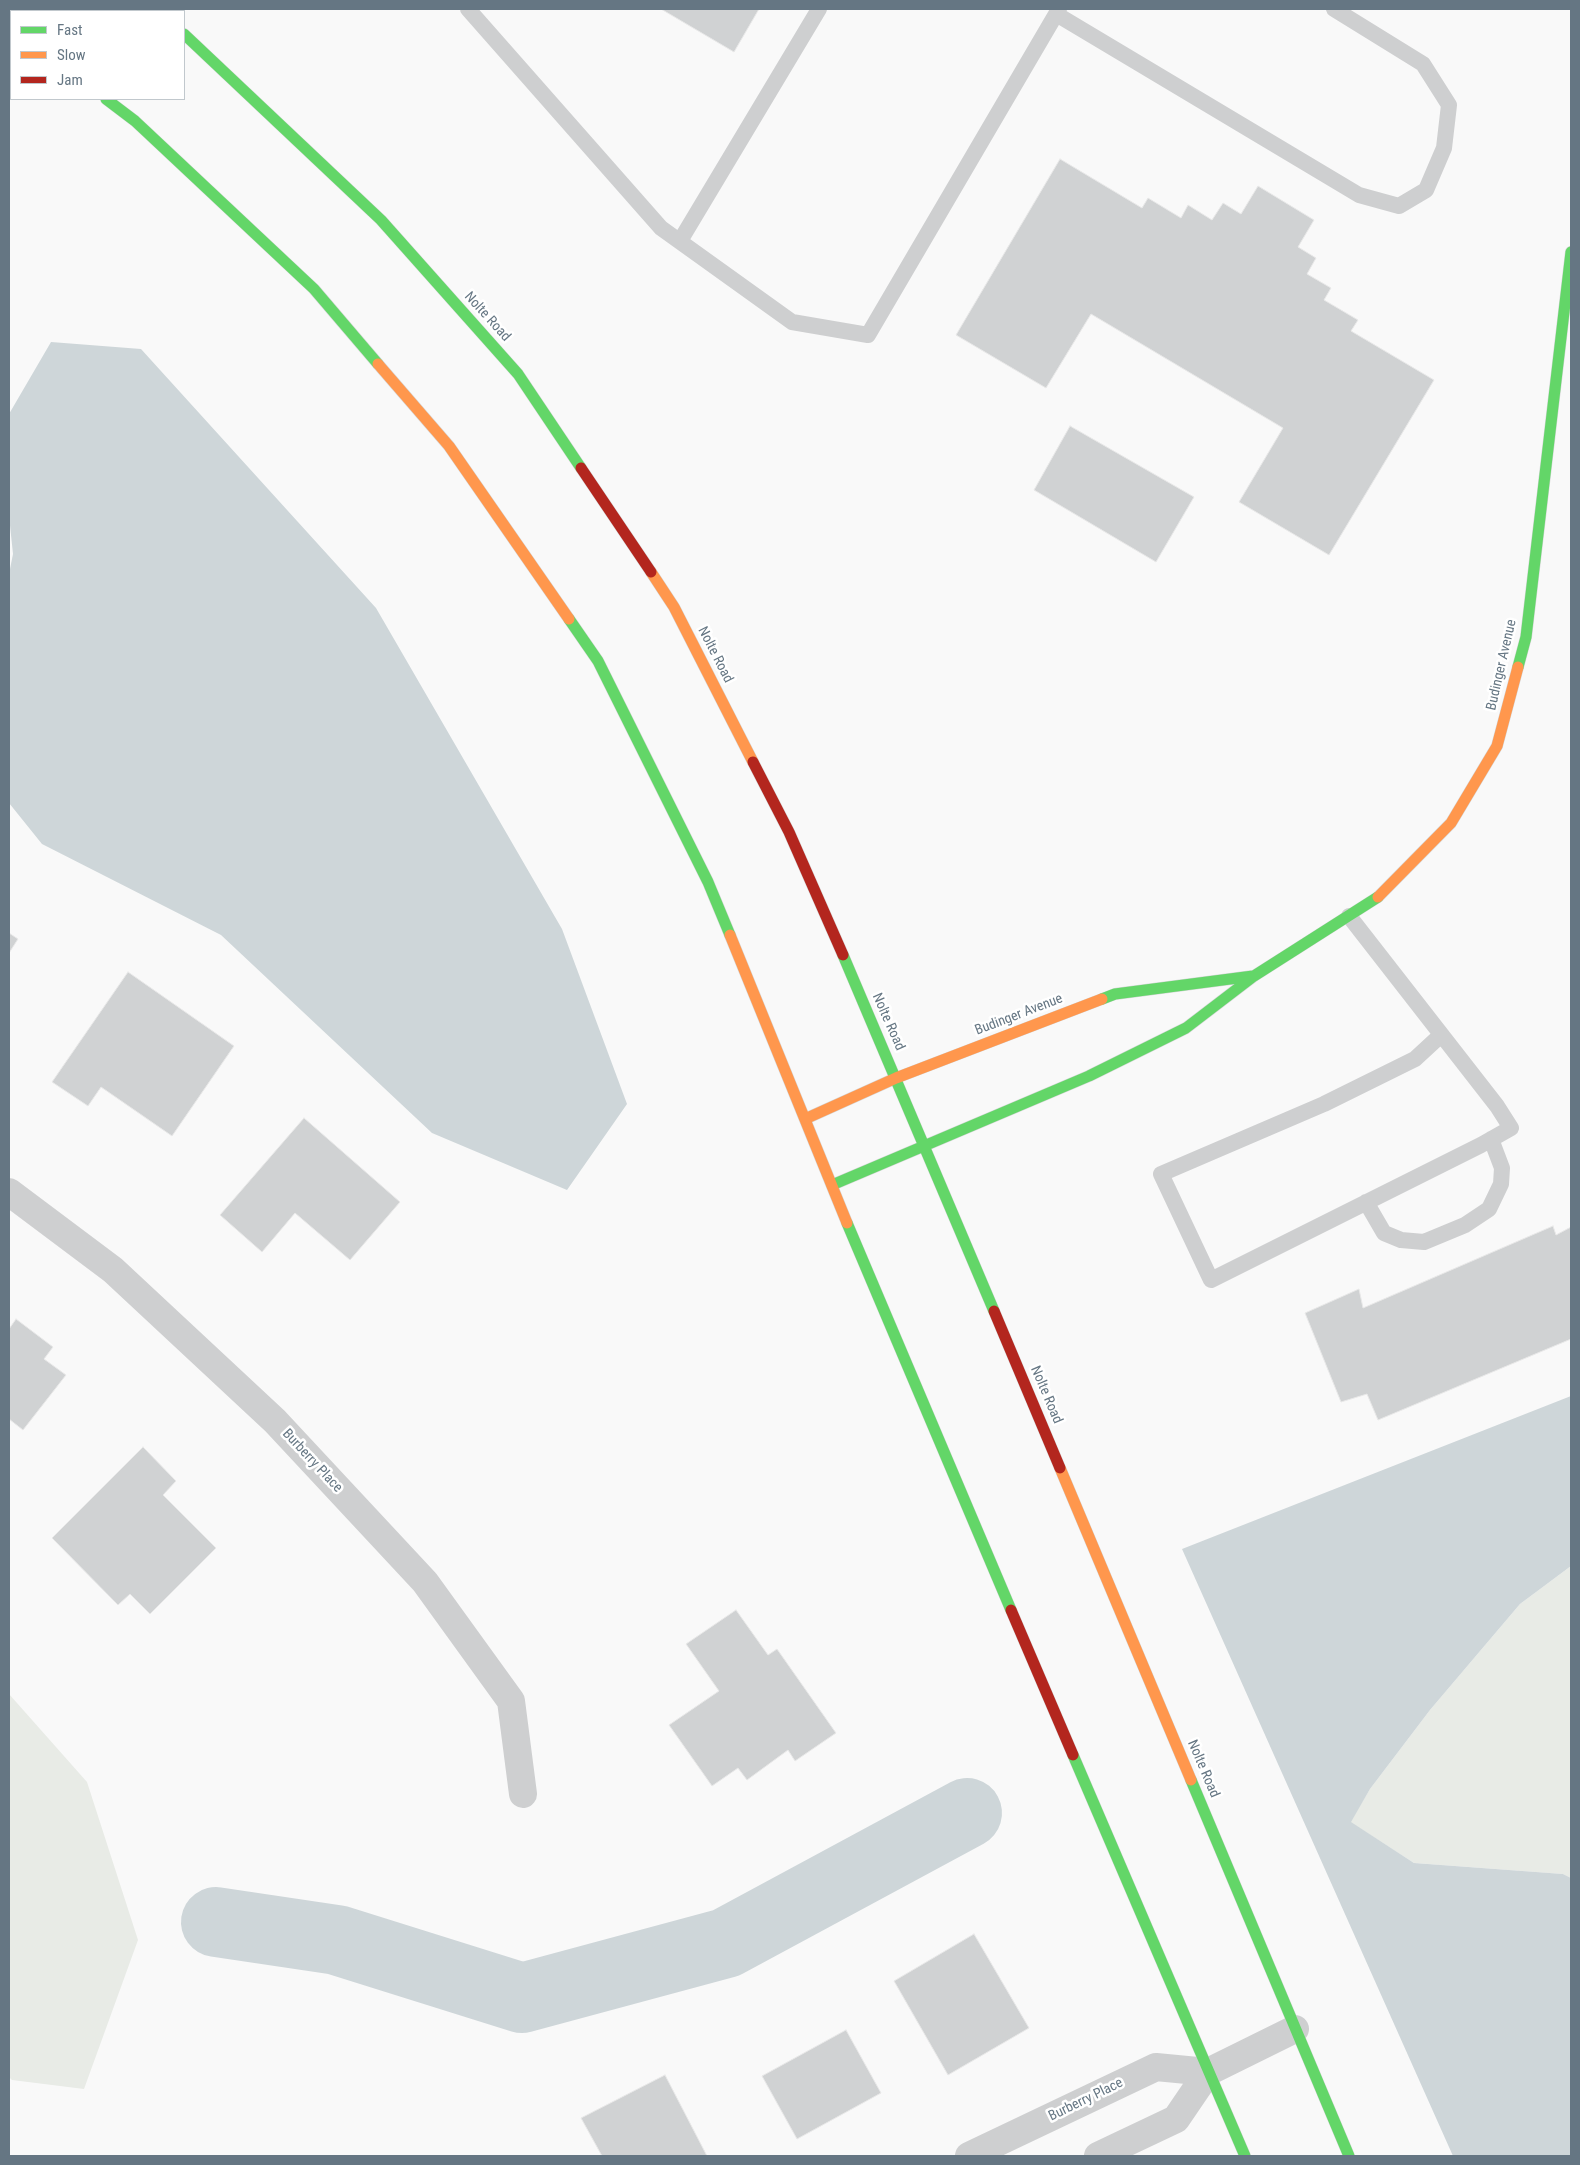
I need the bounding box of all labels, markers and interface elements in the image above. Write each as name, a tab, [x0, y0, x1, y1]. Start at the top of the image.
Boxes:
legend	[10, 10, 185, 100]
text: Fast	[57, 21, 82, 39]
text: Slow	[57, 46, 86, 64]
text: Jam	[57, 71, 83, 89]
street label: Nolte Road	[460, 289, 514, 345]
street label: Budinger Avenue	[1483, 618, 1521, 712]
street label: Nolte Road	[694, 624, 736, 686]
street label: Nolte Road	[868, 991, 908, 1053]
street label: Budinger Avenue	[973, 991, 1065, 1039]
street label: Nolte Road	[1026, 1364, 1066, 1426]
street label: Burberry Place	[278, 1426, 346, 1496]
street label: Nolte Road	[1183, 1738, 1223, 1800]
street label: Burberry Place	[1046, 2075, 1126, 2125]

